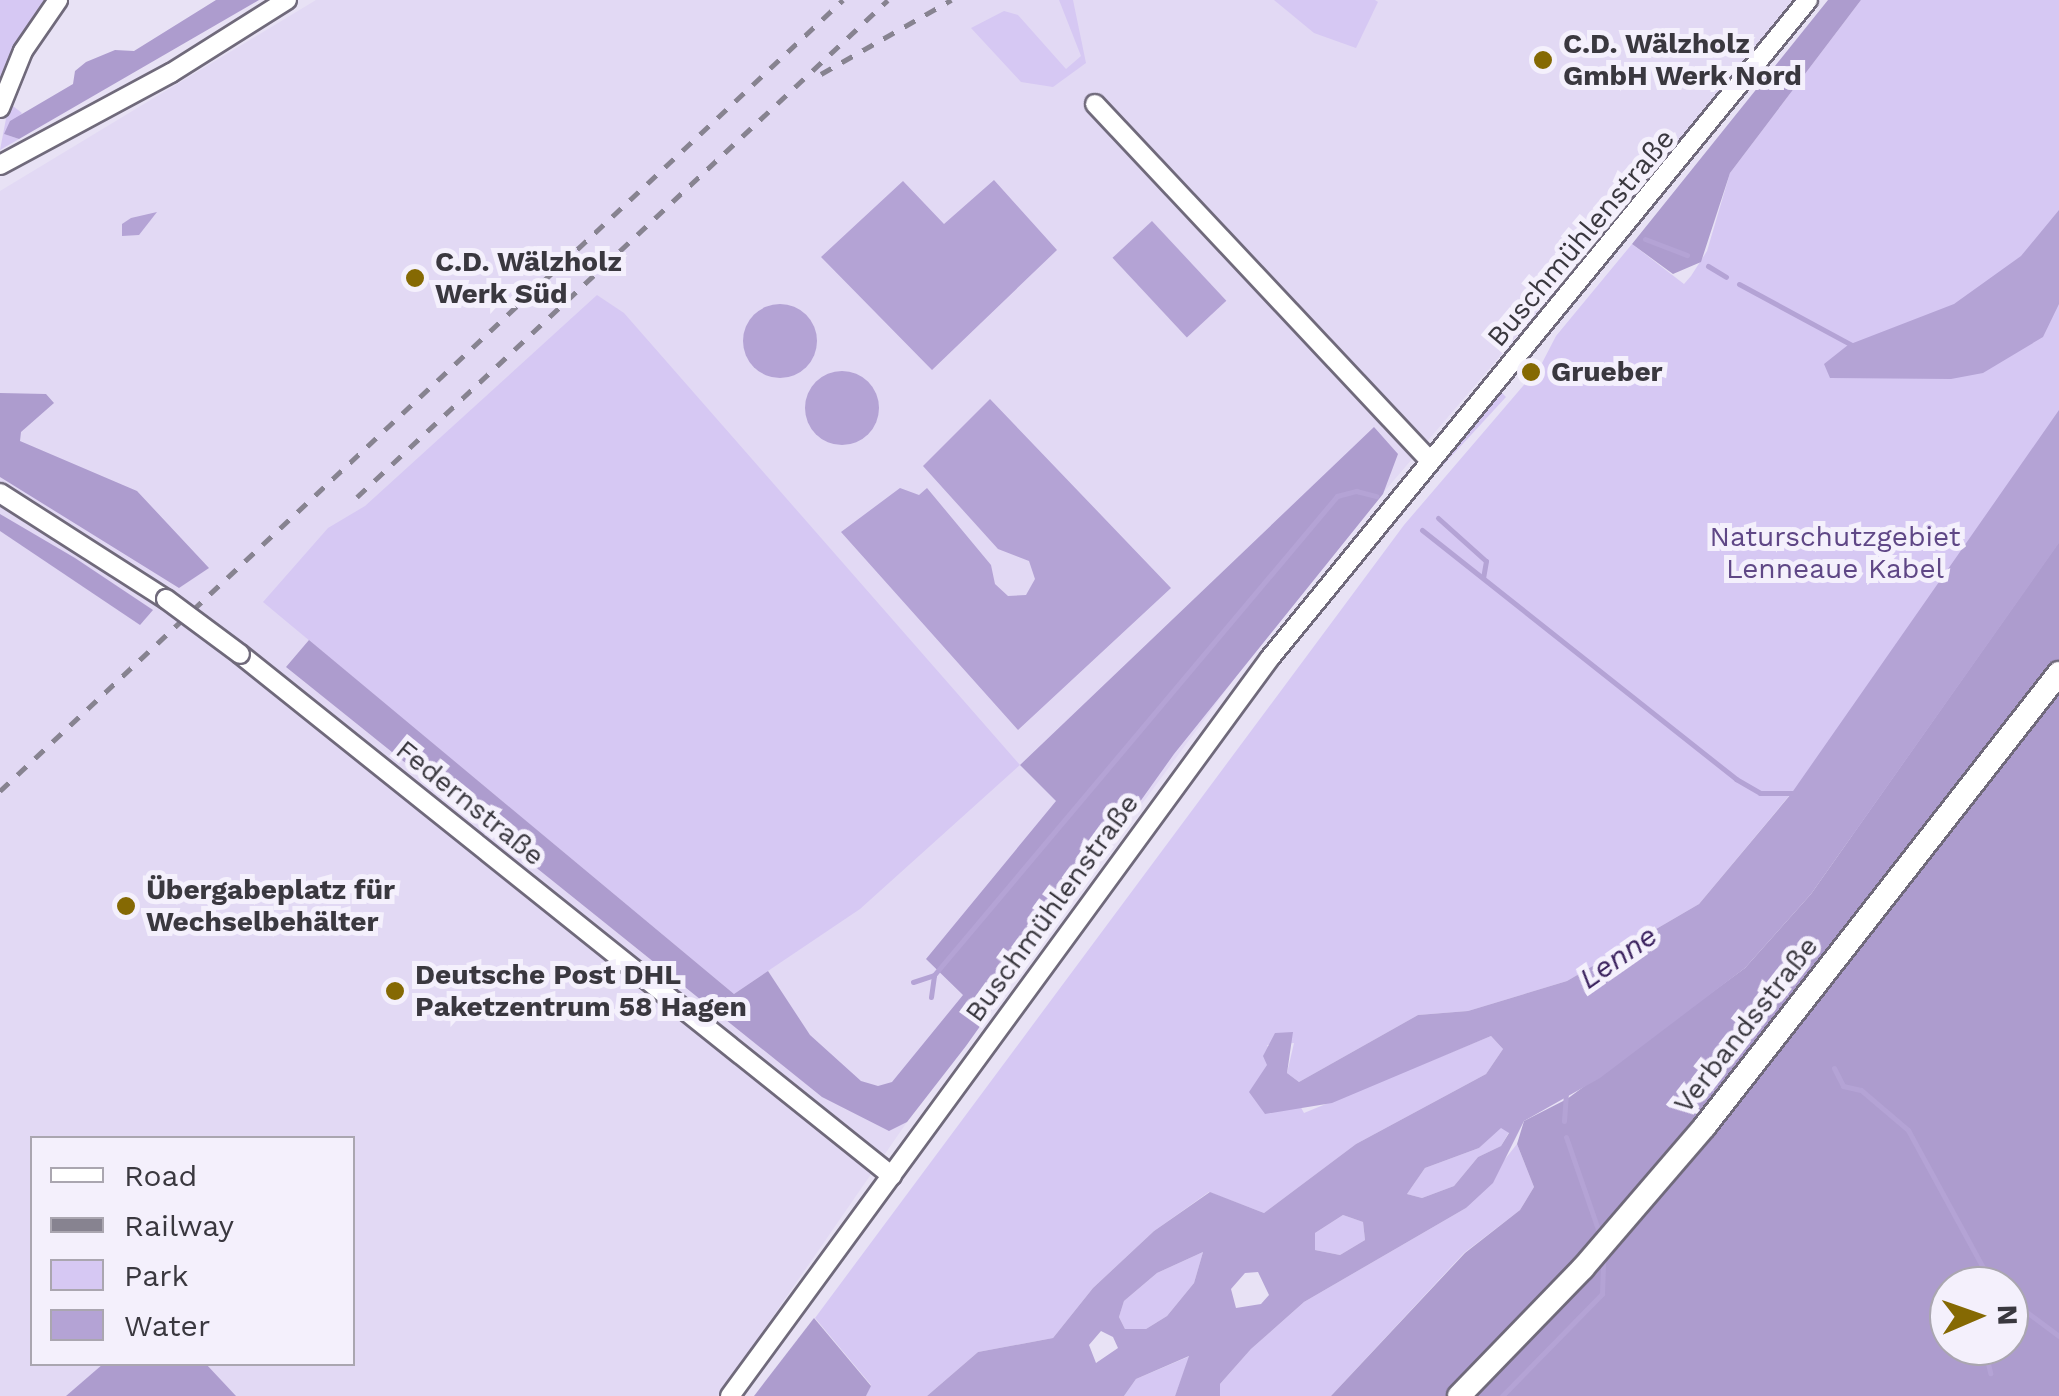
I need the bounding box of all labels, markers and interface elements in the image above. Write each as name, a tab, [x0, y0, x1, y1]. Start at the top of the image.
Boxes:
place label: C.D. Wälzholz GmbH Werk Nord	[1563, 27, 1803, 93]
marker: C.D. Wälzholz GmbH Werk Nord	[1532, 49, 1554, 71]
street label: Buschmühlenstraße	[1480, 122, 1682, 354]
place label: C.D. Wälzholz Werk Süd	[435, 245, 622, 311]
marker: C.D. Wälzholz Werk Süd	[404, 267, 426, 289]
place label: Grueber	[1551, 355, 1663, 389]
marker: Grueber	[1520, 361, 1542, 383]
park label: Naturschutzgebiet Lenneaue Kabel	[1710, 520, 1960, 586]
street label: Federnstraße	[389, 733, 551, 873]
street label: Buschmühlenstraße	[958, 788, 1146, 1028]
place label: Übergabeplatz für Wechselbehälter	[146, 873, 395, 939]
marker: Übergabeplatz für Wechselbehälter	[115, 895, 137, 917]
water label: Lenne	[1572, 917, 1664, 997]
street label: Verbandsstraße	[1667, 930, 1825, 1120]
place label: Deutsche Post DHL Paketzentrum 58 Hagen	[415, 958, 747, 1024]
marker: Deutsche Post DHL Paketzentrum 58 Hagen	[384, 980, 406, 1002]
legend	[30, 1136, 355, 1366]
text: Road	[124, 1158, 197, 1193]
text: Railway	[124, 1208, 234, 1243]
text: Park	[124, 1258, 189, 1293]
north arrow	[1929, 1266, 2029, 1366]
text: N	[1991, 1304, 2024, 1326]
text: Water	[124, 1308, 210, 1343]

